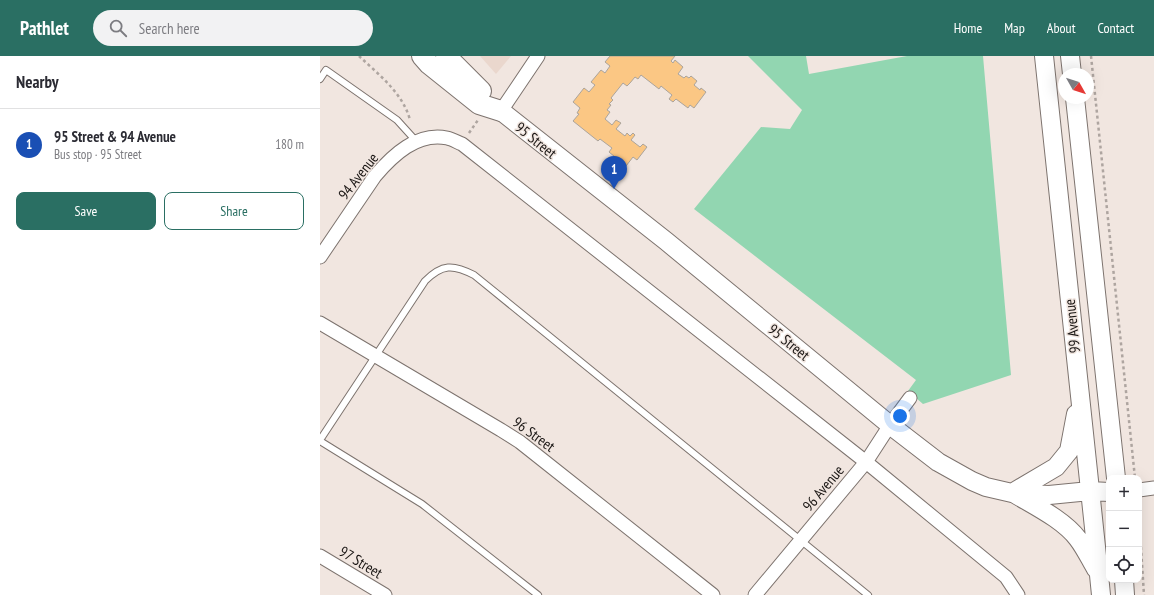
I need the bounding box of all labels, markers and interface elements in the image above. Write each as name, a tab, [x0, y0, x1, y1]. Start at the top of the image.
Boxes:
search box	[93, 10, 373, 46]
text: Pathlet	[20, 16, 69, 40]
icon: search	[107, 17, 129, 39]
text: Search here	[139, 19, 200, 38]
text: Home	[954, 19, 982, 37]
text: Map	[1004, 19, 1025, 37]
text: About	[1047, 19, 1076, 37]
text: Contact	[1098, 19, 1134, 37]
north arrow	[1058, 68, 1094, 104]
text: Nearby	[16, 71, 59, 93]
street label: 95 Street	[511, 118, 561, 162]
text: 95 Street & 94 Avenue	[54, 127, 176, 146]
text: 1	[26, 136, 32, 153]
text: 180 m	[275, 136, 304, 153]
text: Bus stop · 95 Street	[54, 146, 142, 163]
street label: 94 Avenue	[334, 149, 382, 203]
pin: 1	[601, 156, 627, 189]
button: Save	[16, 192, 156, 230]
button: Share	[164, 192, 304, 230]
street label: 99 Avenue	[1060, 298, 1084, 354]
street label: 95 Street	[764, 320, 814, 364]
your location	[890, 406, 910, 426]
street label: 96 Street	[509, 412, 559, 456]
street label: 96 Avenue	[798, 461, 848, 515]
map controls	[1106, 475, 1142, 583]
button: +	[1106, 475, 1142, 511]
button: −	[1106, 511, 1142, 547]
street label: 97 Street	[336, 542, 386, 582]
button: locate	[1106, 547, 1142, 583]

